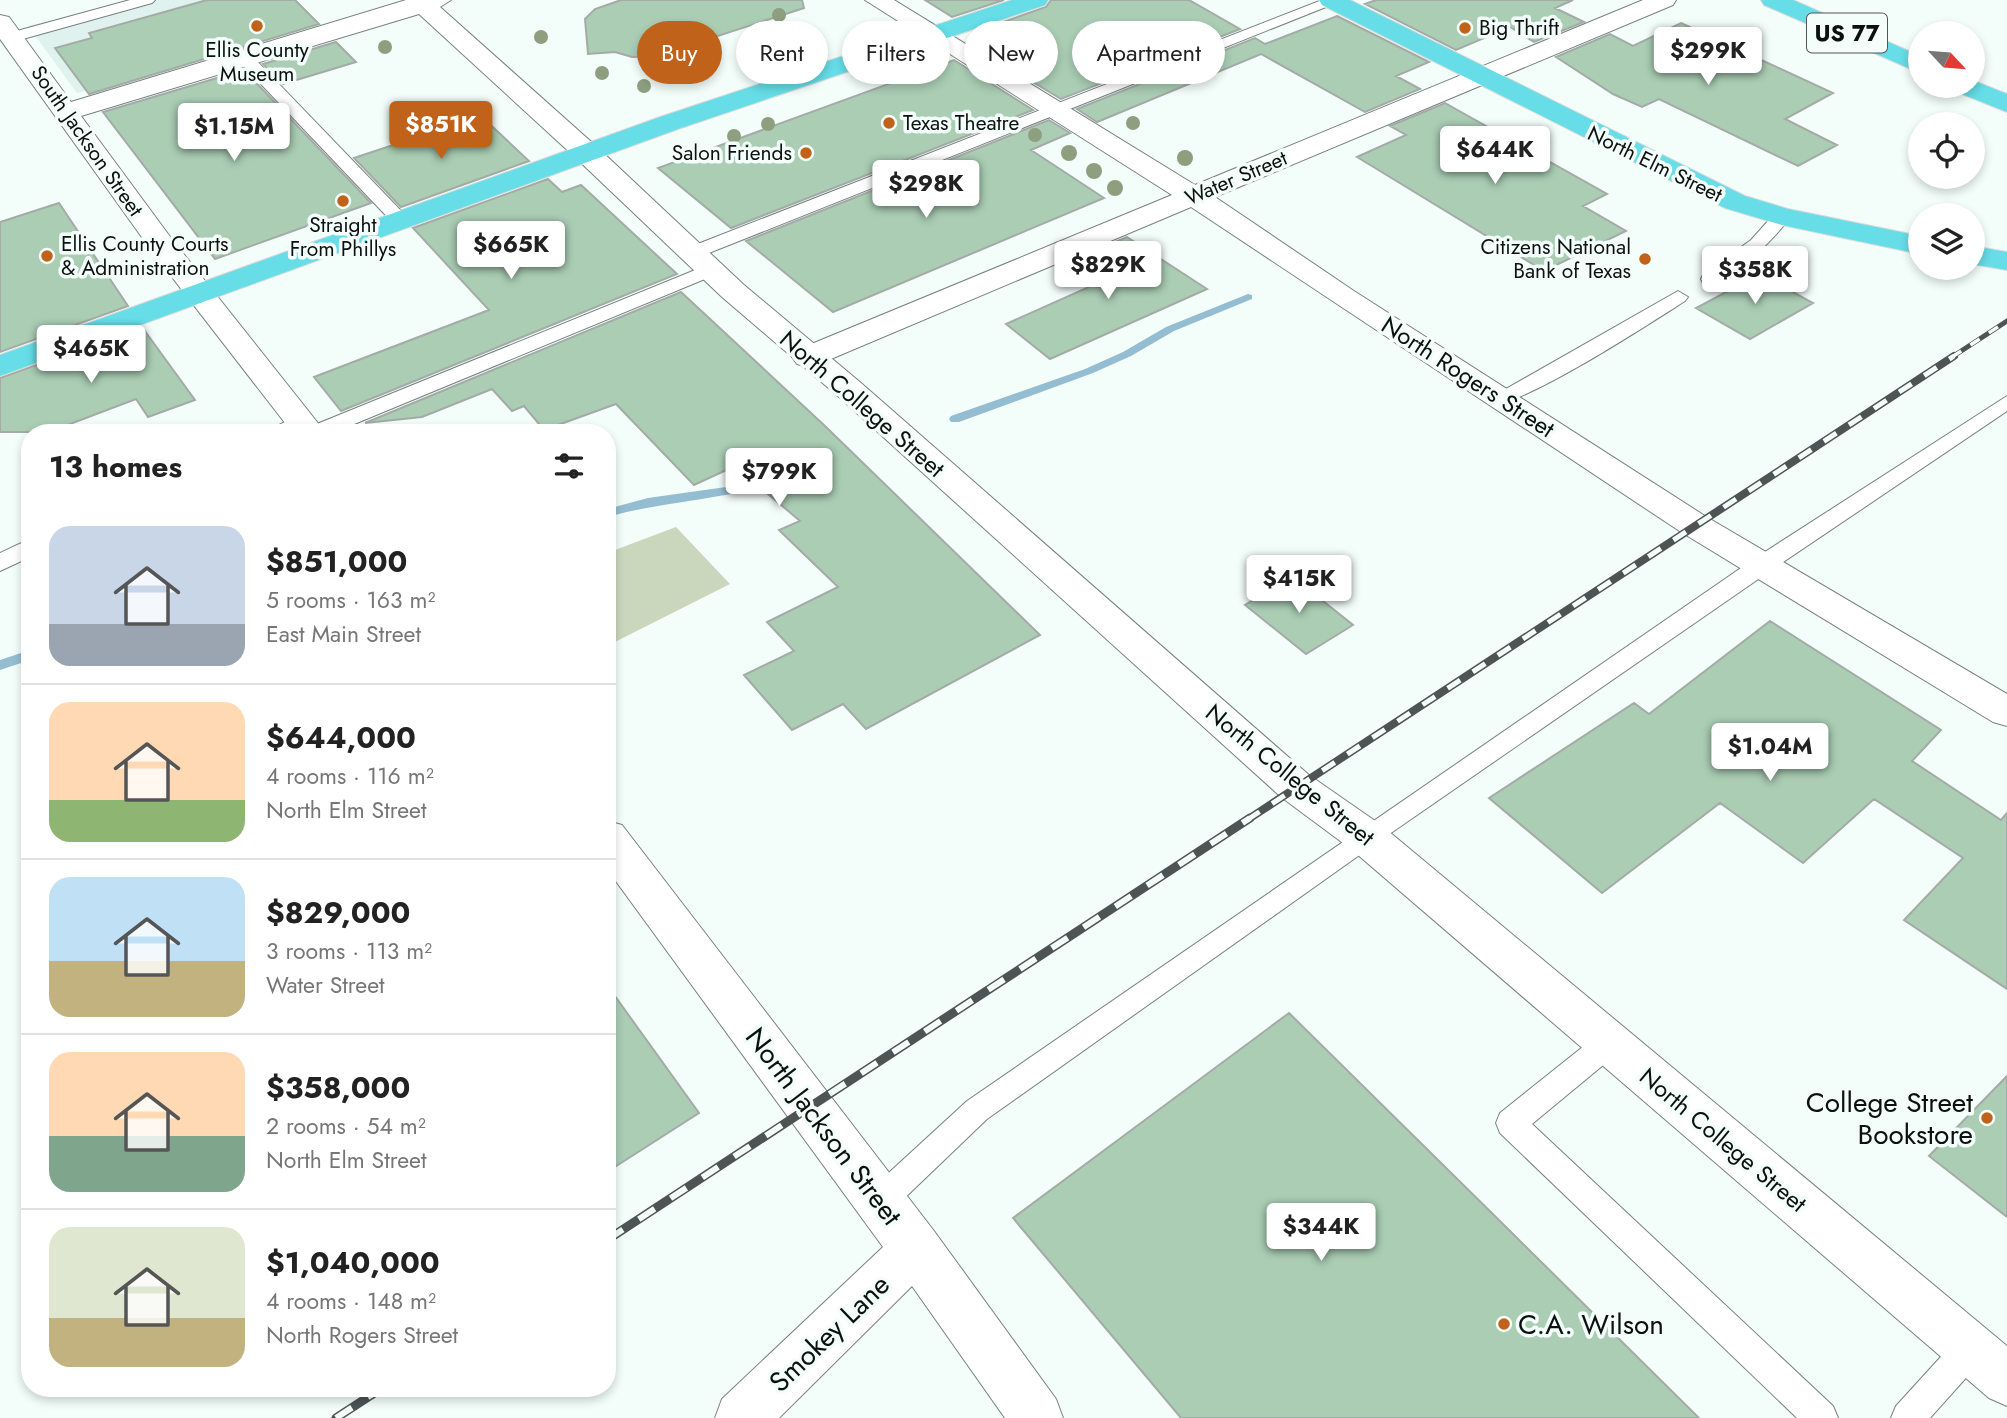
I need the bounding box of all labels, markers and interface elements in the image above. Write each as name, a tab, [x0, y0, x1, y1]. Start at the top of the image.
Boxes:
place label: Big Thrift	[1479, 13, 1559, 43]
road number: US 77	[1807, 14, 1887, 52]
marker: Ellis County Museum	[249, 18, 265, 34]
marker: Big Thrift	[1457, 20, 1473, 36]
chip: Buy	[637, 21, 722, 84]
chip: Rent	[736, 21, 828, 84]
chip: Filters	[842, 21, 950, 84]
chip: New	[964, 21, 1058, 84]
chip: Apartment	[1072, 21, 1225, 84]
north arrow	[1908, 21, 1984, 98]
map controls	[1908, 21, 1985, 280]
pin: $299K	[1659, 28, 1757, 87]
text: $299K	[1670, 33, 1746, 67]
place label: Ellis County Museum	[205, 35, 310, 89]
street label: South Jackson Street	[24, 59, 150, 223]
pin: $851K	[392, 102, 490, 161]
pin: $1.15M	[177, 104, 291, 163]
text: $851K	[405, 107, 477, 141]
place label: Texas Theatre	[903, 108, 1019, 138]
text: $1.15M	[194, 109, 274, 143]
button: locate	[1908, 112, 1985, 189]
marker: Texas Theatre	[881, 115, 897, 131]
street label: North Elm Street	[1583, 118, 1727, 210]
pin: $644K	[1446, 127, 1544, 186]
text: $644K	[1456, 132, 1534, 166]
place label: Salon Friends	[672, 138, 792, 168]
street label: Water Street	[1180, 143, 1292, 213]
marker: Salon Friends	[798, 145, 814, 161]
pin: $298K	[877, 160, 975, 220]
text: $298K	[888, 166, 964, 200]
marker: Straight From Phillys	[335, 193, 351, 209]
button: layers	[1908, 203, 1985, 280]
place label: Straight From Phillys	[290, 210, 396, 264]
pin: $665K	[462, 222, 560, 281]
text: $665K	[473, 227, 549, 261]
place label: Ellis County Courts & Administration	[61, 229, 229, 283]
place label: Citizens National Bank of Texas	[1480, 232, 1631, 286]
pin: $829K	[1059, 242, 1157, 301]
pin: $358K	[1706, 246, 1804, 306]
text: $829K	[1070, 247, 1146, 281]
marker: Ellis County Courts & Administration	[39, 248, 55, 264]
marker: Citizens National Bank of Texas	[1637, 251, 1653, 267]
text: $358K	[1718, 252, 1792, 286]
street label: North Rogers Street	[1375, 307, 1562, 446]
street label: North College Street	[772, 322, 953, 486]
pin: $465K	[42, 326, 140, 385]
text: $465K	[53, 331, 129, 365]
text: 13 homes	[49, 445, 182, 488]
icon: filters	[550, 447, 588, 485]
pin: $799K	[730, 448, 828, 508]
text: $799K	[741, 454, 817, 488]
text: $851,000	[266, 540, 407, 583]
icon: home	[105, 554, 189, 638]
pin: $415K	[1250, 556, 1348, 615]
text: $415K	[1263, 561, 1335, 595]
text: 5 rooms · 163 m²	[266, 583, 435, 617]
text: East Main Street	[266, 617, 421, 651]
street label: North College Street	[1198, 695, 1383, 854]
text: $644,000	[266, 716, 416, 759]
pin: $1.04M	[1713, 724, 1827, 783]
text: $1.04M	[1727, 729, 1813, 763]
icon: home	[105, 730, 189, 814]
text: 4 rooms · 116 m²	[266, 759, 434, 793]
text: North Elm Street	[266, 793, 426, 827]
text: $829,000	[266, 891, 410, 934]
icon: home	[105, 905, 189, 989]
text: 3 rooms · 113 m²	[266, 934, 432, 968]
text: Water Street	[266, 968, 385, 1002]
street label: North Jackson Street	[735, 1019, 912, 1234]
street label: North College Street	[1632, 1059, 1815, 1220]
text: $358,000	[266, 1066, 410, 1109]
icon: home	[105, 1080, 189, 1164]
place label: College Street Bookstore	[1806, 1082, 1973, 1155]
text: 2 rooms · 54 m²	[266, 1109, 426, 1143]
marker: College Street Bookstore	[1979, 1110, 1995, 1126]
text: North Elm Street	[266, 1143, 426, 1177]
pin: $344K	[1272, 1204, 1370, 1263]
text: $344K	[1283, 1209, 1359, 1243]
text: $1,040,000	[266, 1241, 440, 1284]
icon: home	[105, 1255, 189, 1339]
street label: Smokey Lane	[760, 1265, 899, 1402]
text: 4 rooms · 148 m²	[266, 1284, 436, 1318]
place label: C.A. Wilson	[1518, 1304, 1664, 1345]
marker: C.A. Wilson	[1496, 1316, 1512, 1332]
text: North Rogers Street	[266, 1318, 458, 1352]

